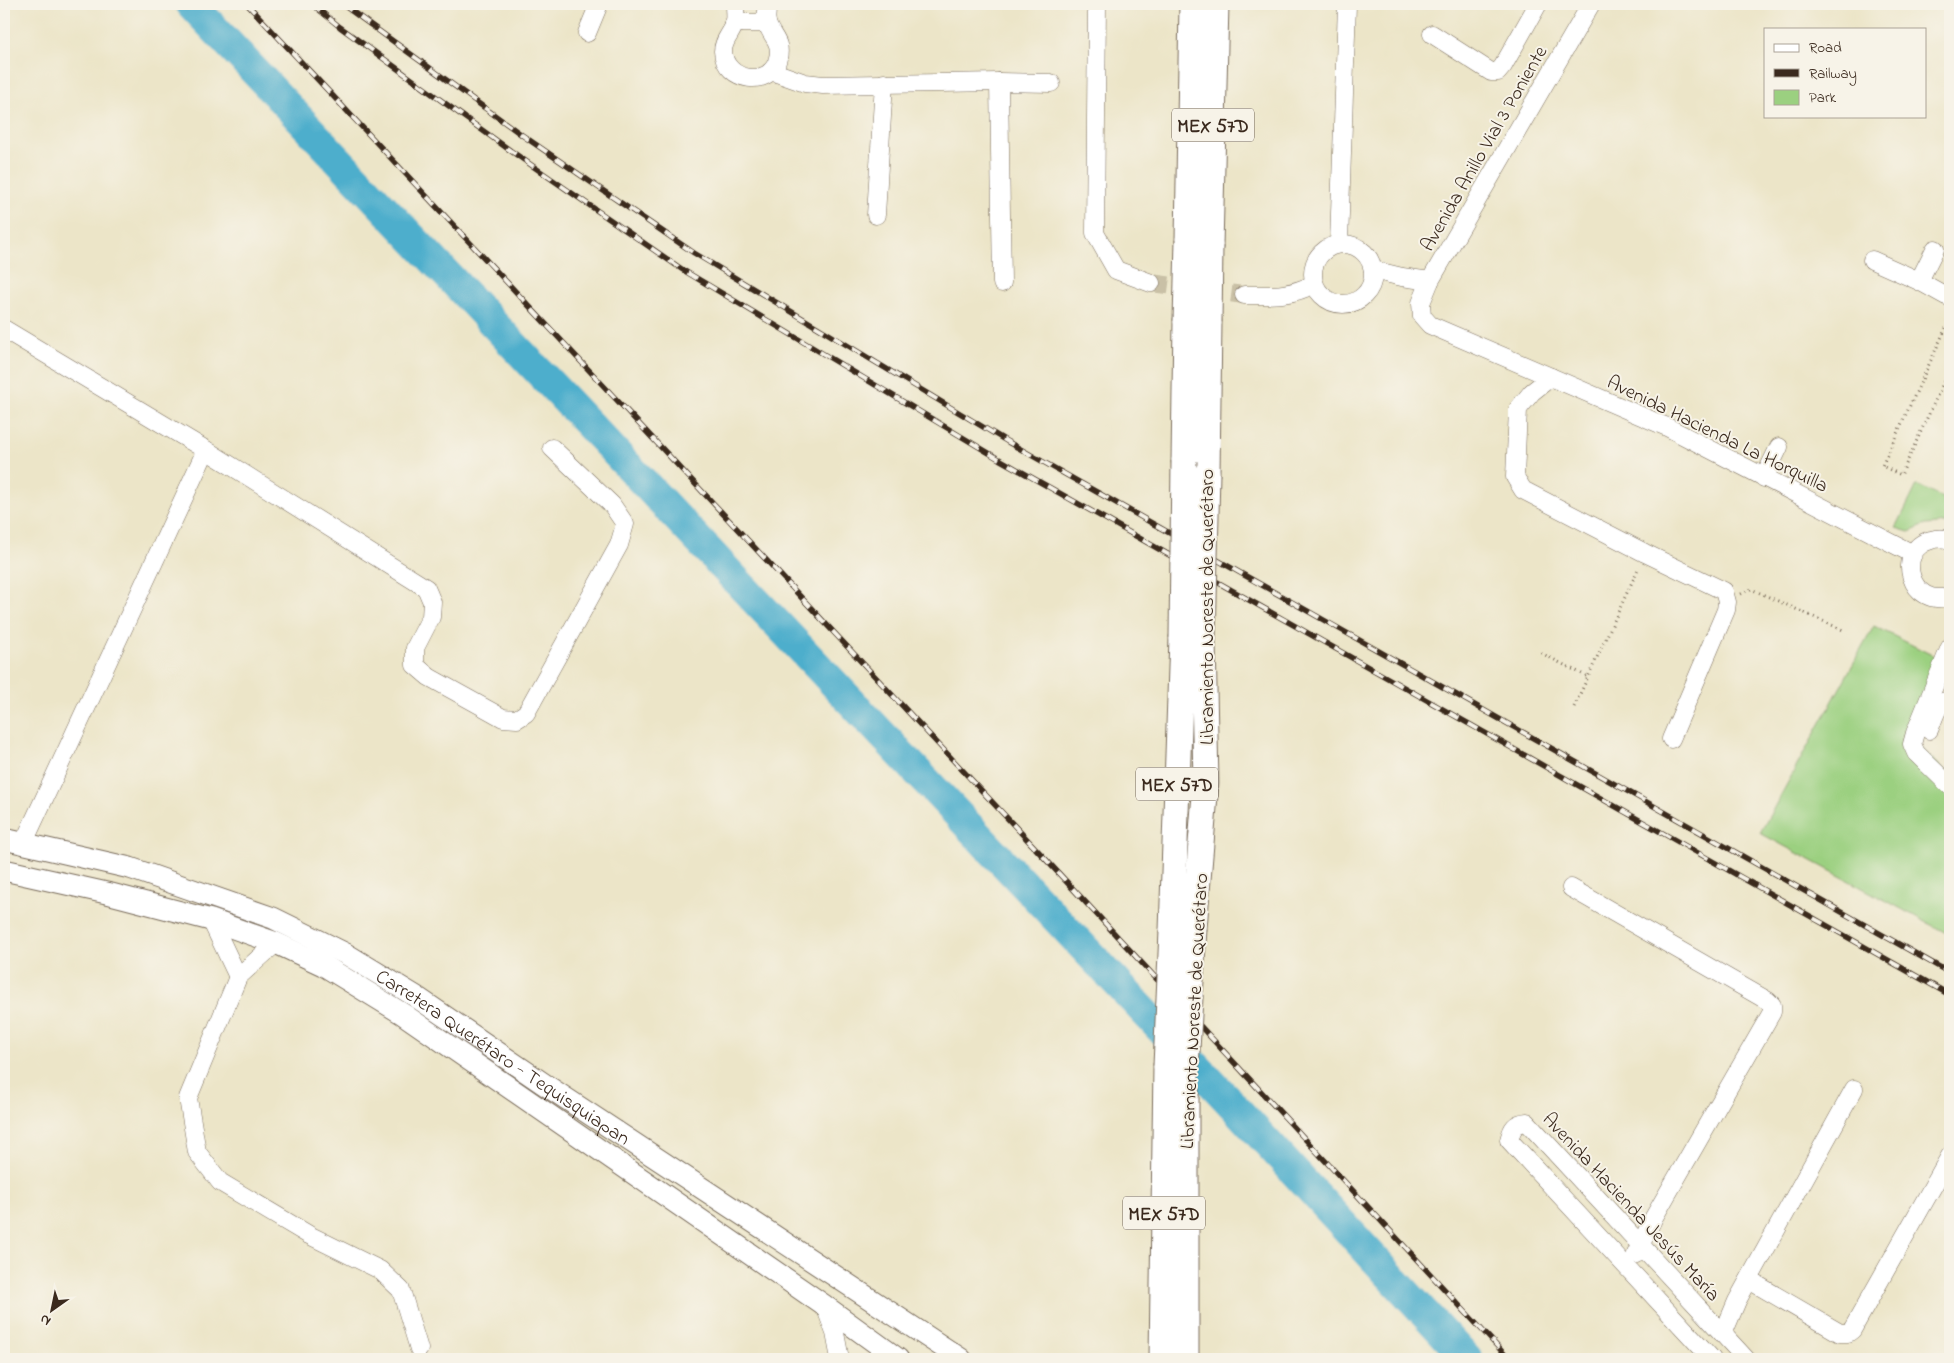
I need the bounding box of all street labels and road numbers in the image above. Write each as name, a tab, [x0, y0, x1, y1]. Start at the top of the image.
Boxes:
street label: Avenida Anillo Vial 3 Poniente	[1414, 41, 1556, 257]
road number: MEX 57D	[1172, 108, 1254, 142]
street label: Avenida Hacienda La Horquilla	[1601, 369, 1833, 502]
street label: Libramiento Noreste de Querétaro	[1194, 469, 1223, 745]
road number: MEX 57D	[1136, 768, 1218, 801]
street label: Libramiento Noreste de Querétaro	[1174, 872, 1217, 1150]
street label: Carretera Querétaro - Tequisquiapan	[369, 963, 635, 1154]
street label: Avenida Hacienda Jesús María	[1534, 1106, 1726, 1309]
road number: MEX 57D	[1123, 1196, 1205, 1230]

